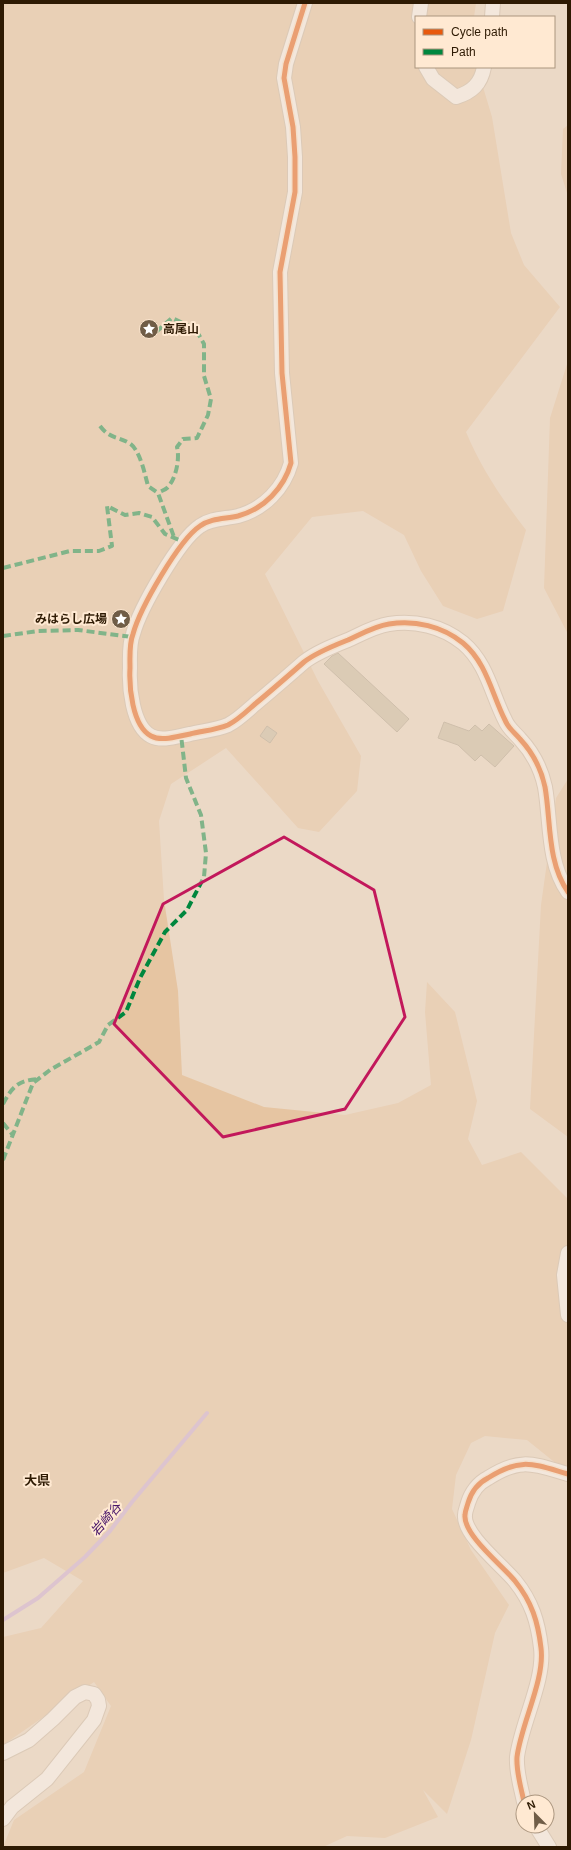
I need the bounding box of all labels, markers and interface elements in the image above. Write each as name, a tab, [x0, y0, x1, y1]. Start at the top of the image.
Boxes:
legend	[415, 16, 555, 68]
text: Cycle path	[451, 25, 508, 39]
text: Path	[451, 45, 476, 59]
place icon: 高尾山	[138, 318, 160, 340]
place label: 高尾山	[163, 322, 199, 336]
place icon: みはらし広場	[110, 608, 132, 630]
place label: みはらし広場	[35, 612, 107, 626]
district label: 大県	[24, 1473, 50, 1488]
water label: 岩崎谷	[88, 1499, 125, 1539]
north arrow	[515, 1794, 555, 1834]
text: N	[525, 1798, 537, 1812]

